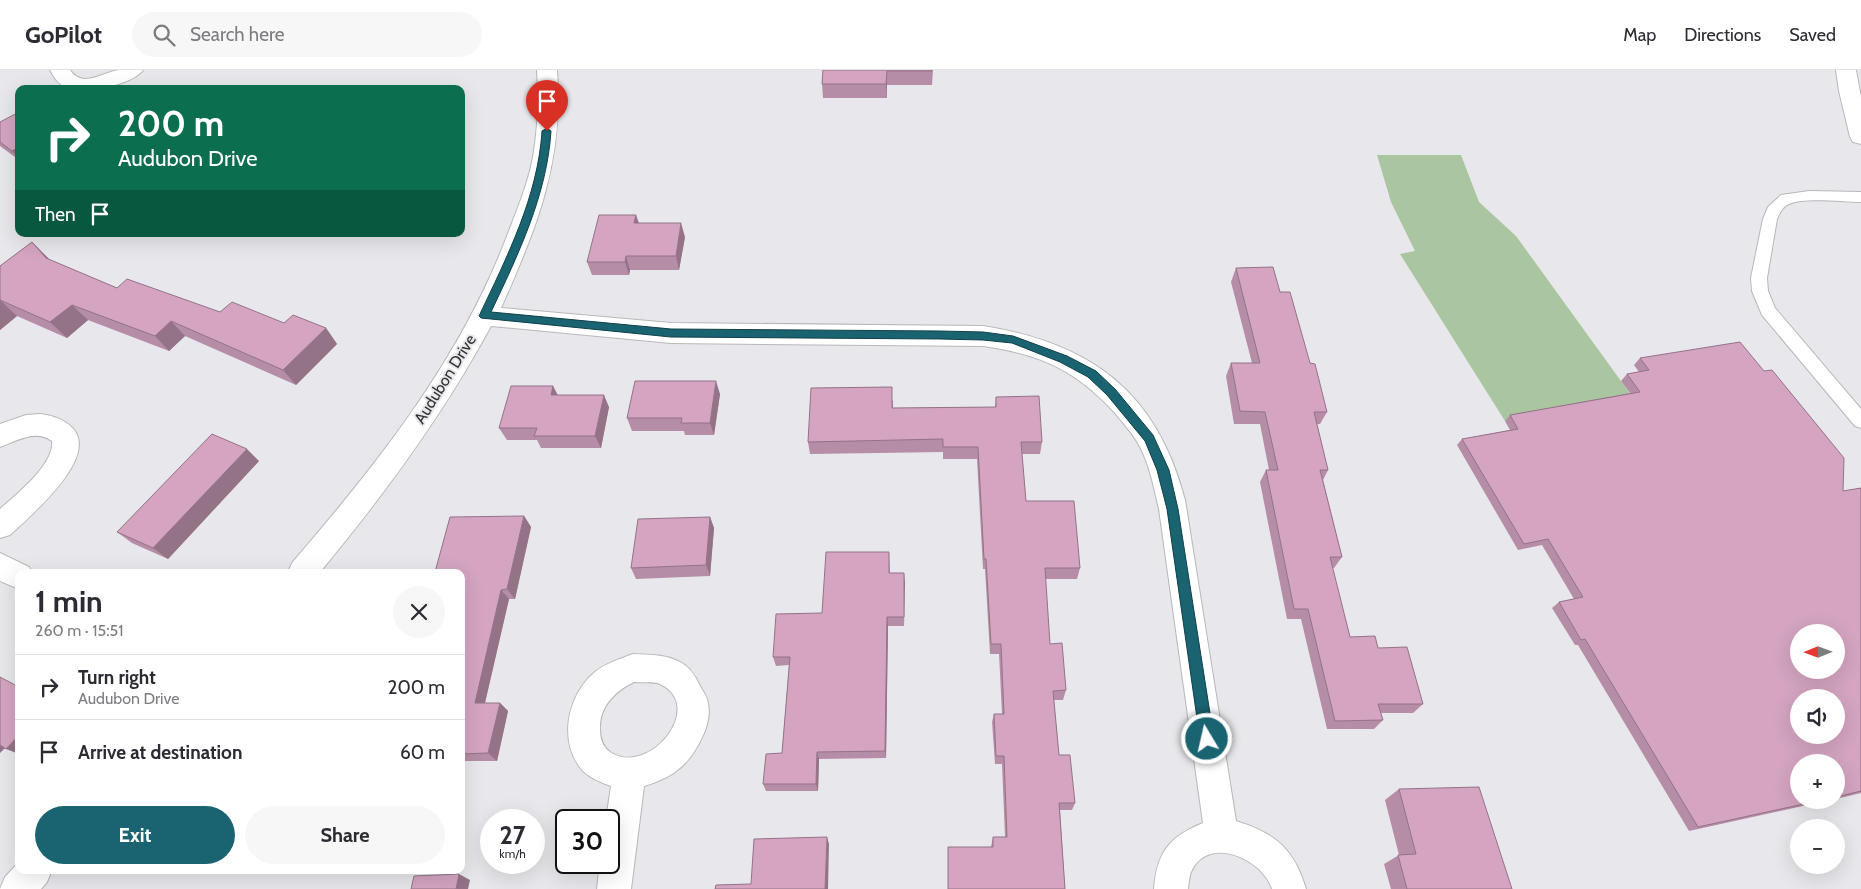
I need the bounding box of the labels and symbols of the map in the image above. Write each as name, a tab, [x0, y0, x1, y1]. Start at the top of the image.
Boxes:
pin	[526, 80, 568, 131]
street label: Audubon Drive	[410, 331, 480, 427]
north arrow	[1790, 624, 1845, 679]
position arrow	[1180, 712, 1232, 764]
speed limit sign: 30	[555, 809, 620, 874]

